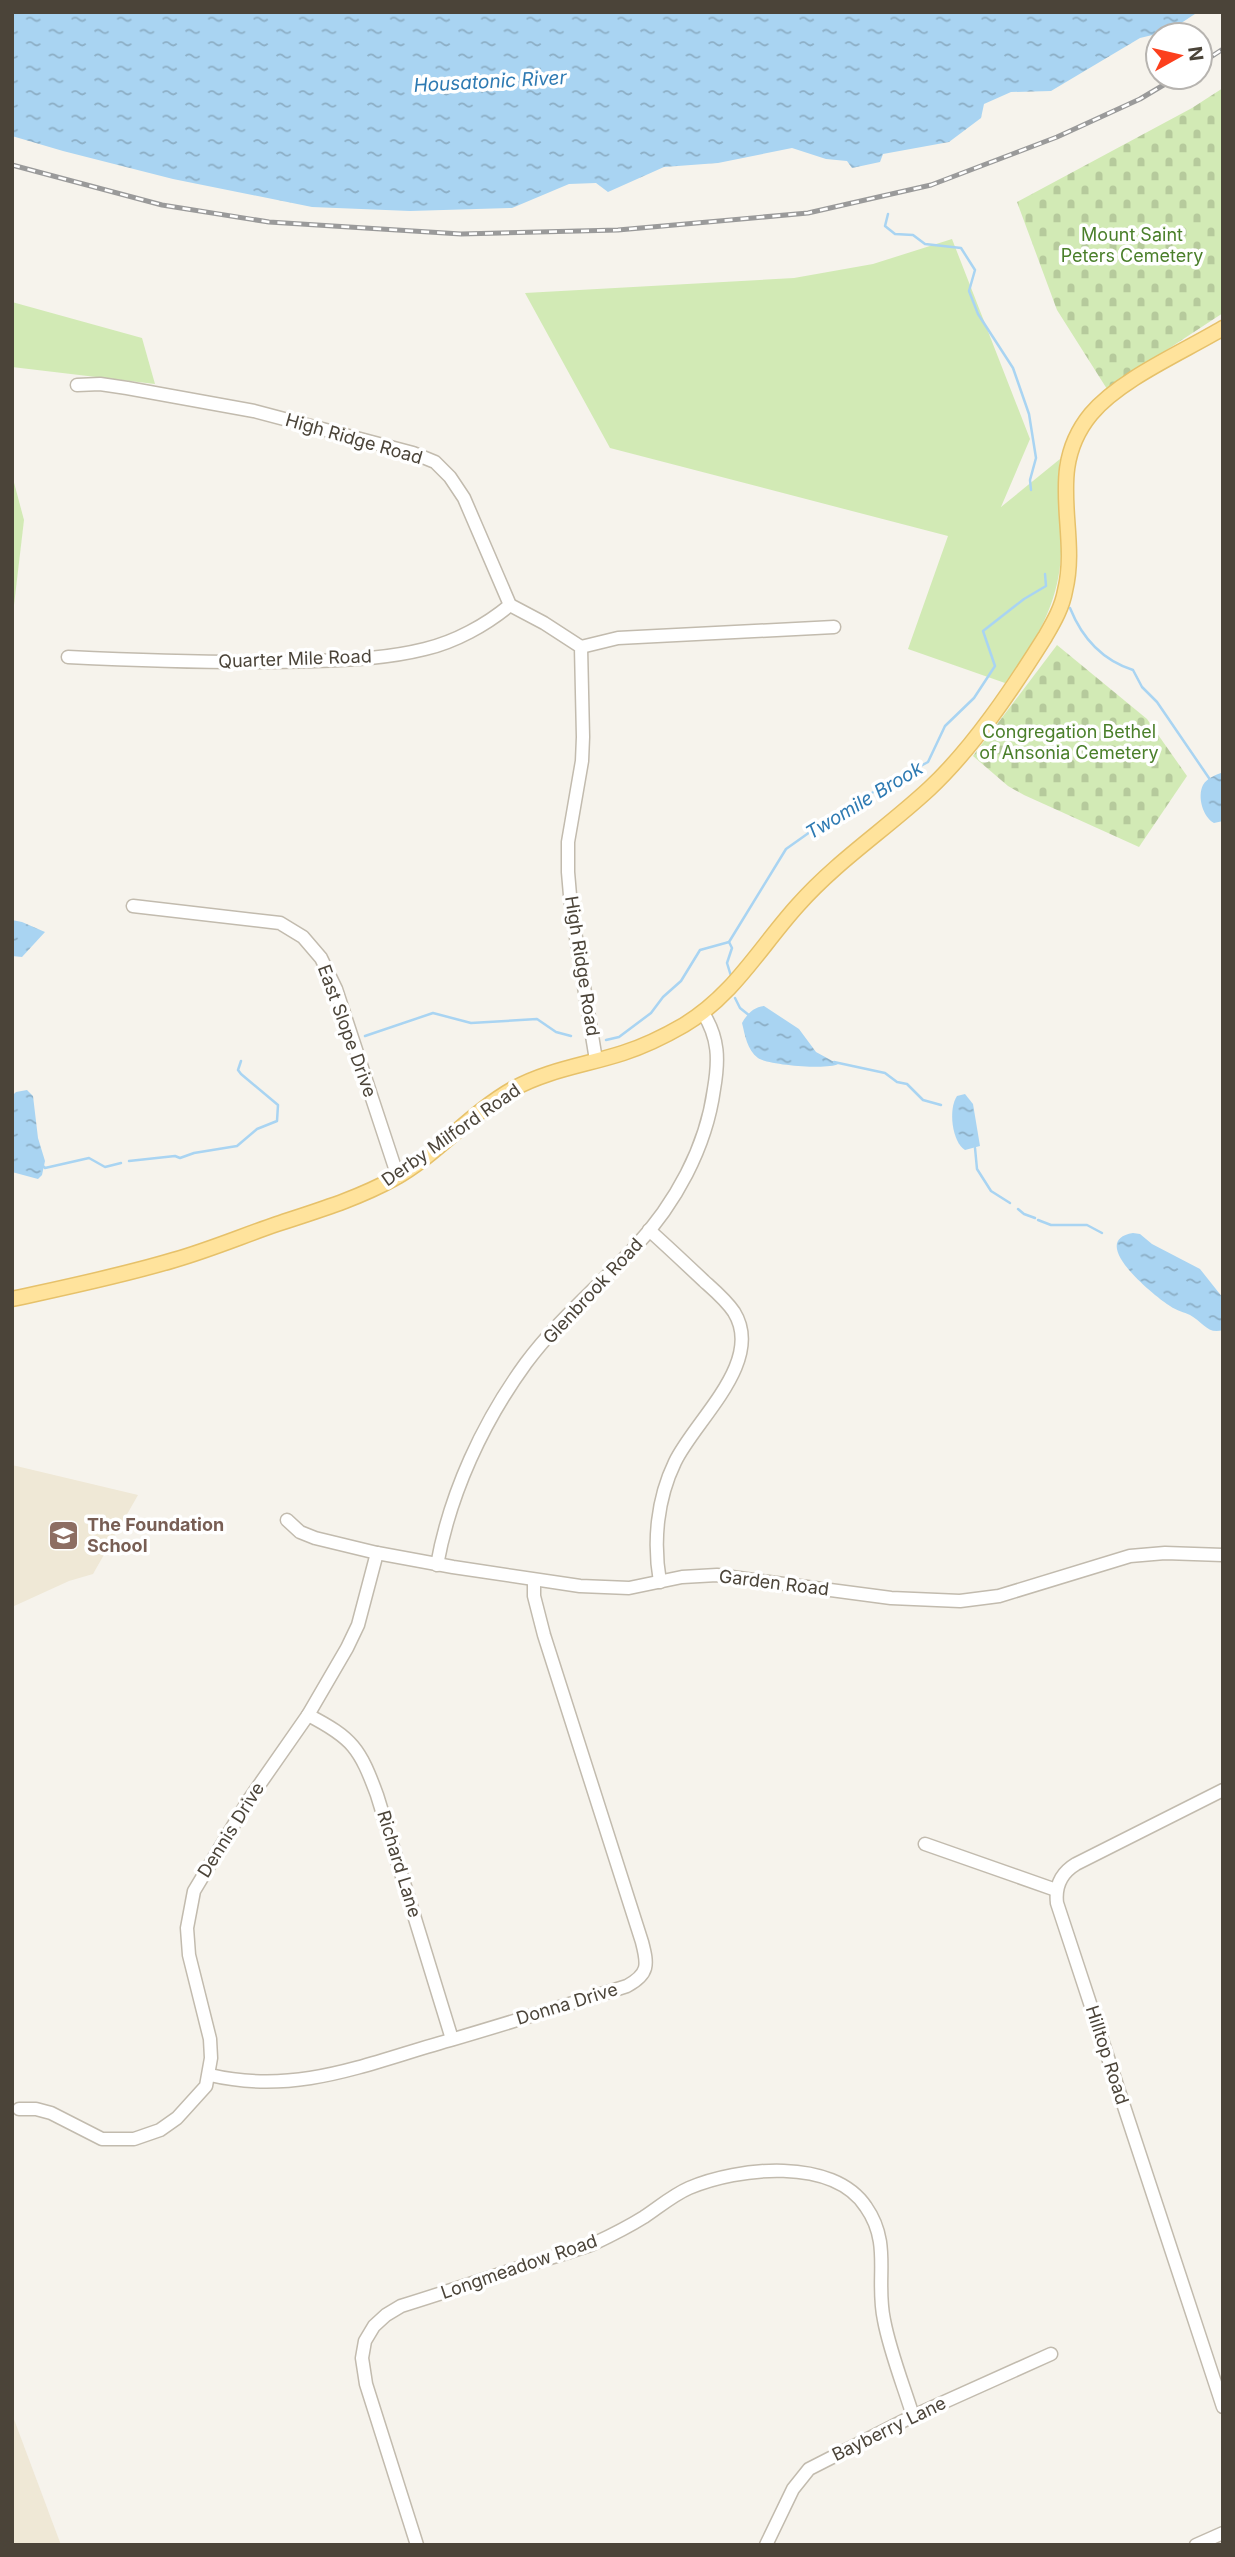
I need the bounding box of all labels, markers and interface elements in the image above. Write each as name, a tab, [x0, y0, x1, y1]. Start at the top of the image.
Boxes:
north arrow	[1144, 21, 1214, 91]
text: N	[1183, 45, 1208, 62]
water label: Housatonic River	[413, 66, 568, 97]
park label: Mount Saint Peters Cemetery	[1061, 224, 1203, 266]
street label: High Ridge Road	[283, 409, 425, 468]
street label: Quarter Mile Road	[218, 645, 372, 672]
park label: Congregation Bethel of Ansonia Cemetery	[979, 721, 1159, 763]
water label: Twomile Brook	[802, 756, 927, 844]
street label: High Ridge Road	[561, 894, 604, 1037]
street label: East Slope Drive	[314, 962, 381, 1100]
street label: Derby Milford Road	[377, 1079, 524, 1190]
street label: Glenbrook Road	[538, 1234, 647, 1348]
place label: The Foundation School	[87, 1514, 224, 1556]
school or university icon: The Foundation School	[47, 1518, 81, 1552]
street label: Garden Road	[718, 1565, 830, 1600]
street label: Dennis Drive	[193, 1778, 268, 1881]
street label: Richard Lane	[373, 1808, 426, 1920]
street label: Donna Drive	[514, 1978, 620, 2029]
street label: Hilltop Road	[1082, 2003, 1133, 2107]
street label: Longmeadow Road	[438, 2230, 600, 2303]
street label: Bayberry Lane	[828, 2392, 949, 2465]

